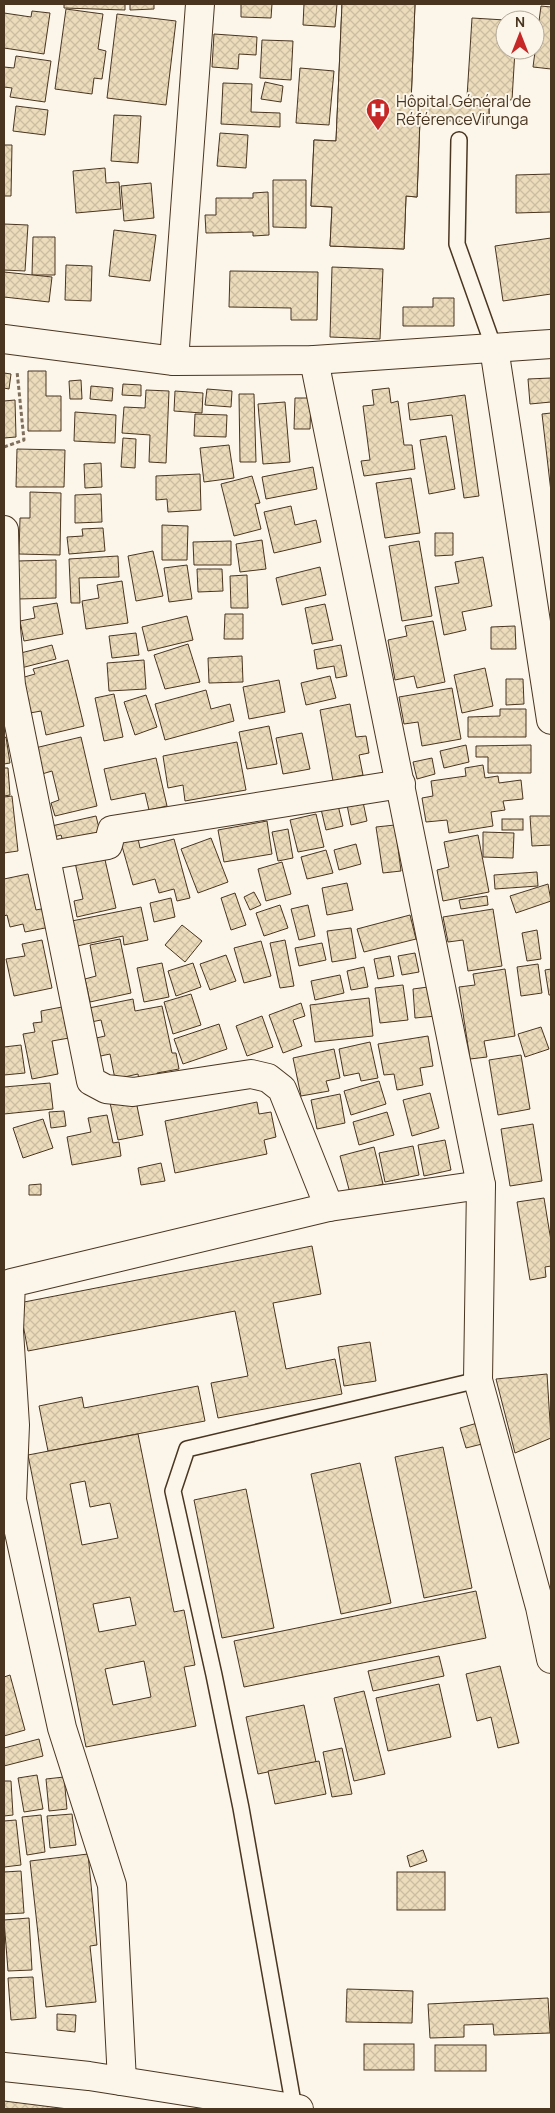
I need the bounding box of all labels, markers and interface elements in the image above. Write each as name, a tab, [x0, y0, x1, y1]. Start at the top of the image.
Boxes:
north arrow	[495, 10, 545, 60]
text: N	[515, 12, 525, 31]
place label: Hôpital Général de RéférenceVirunga	[396, 90, 531, 130]
hospital icon: Hôpital Général de RéférenceVirunga	[365, 97, 391, 131]

